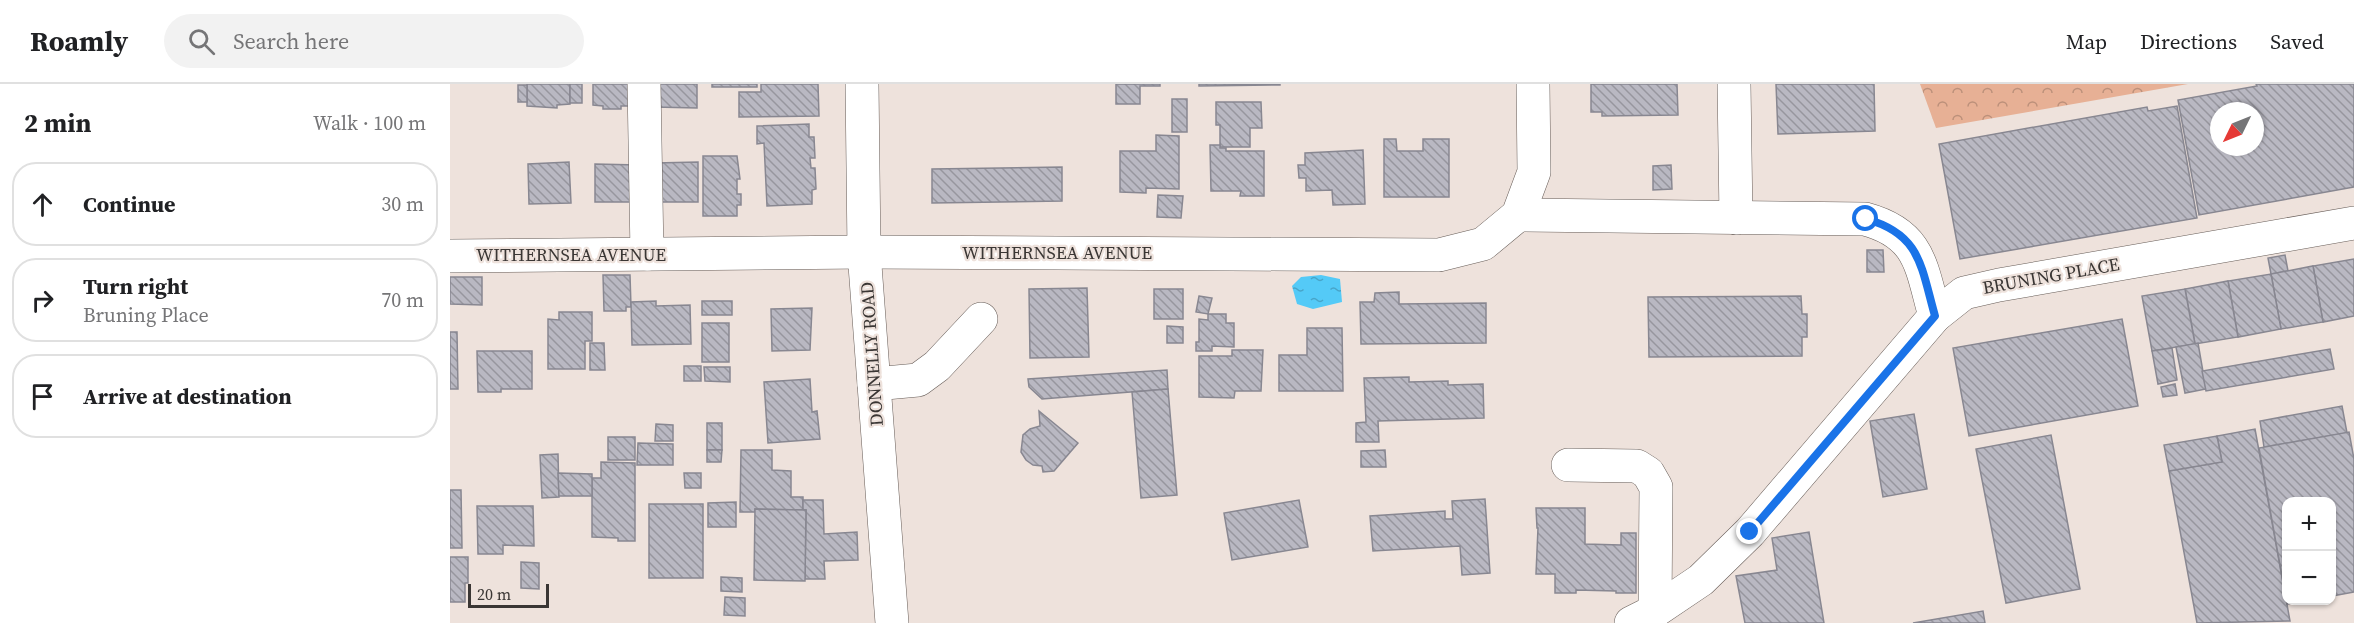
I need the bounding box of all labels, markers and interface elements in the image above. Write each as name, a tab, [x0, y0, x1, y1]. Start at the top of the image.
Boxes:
search box	[164, 14, 584, 68]
text: Roamly	[30, 22, 128, 60]
icon: search	[185, 25, 218, 58]
text: Search here	[233, 26, 349, 56]
text: Map	[2066, 27, 2107, 56]
text: Directions	[2140, 27, 2237, 56]
text: Saved	[2270, 27, 2324, 56]
north arrow	[2210, 102, 2264, 156]
text: 2 min	[24, 105, 91, 141]
text: Walk · 100 m	[313, 109, 426, 137]
icon: ahead	[26, 188, 59, 221]
text: Continue	[83, 189, 176, 219]
text: 30 m	[381, 190, 424, 218]
route start	[1852, 205, 1878, 231]
street label: WITHERNSEA AVENUE	[962, 240, 1152, 265]
street label: WITHERNSEA AVENUE	[476, 242, 666, 267]
street label: BRUNING PLACE	[1980, 251, 2121, 300]
text: Turn right	[83, 271, 188, 301]
street label: DONNELLY ROAD	[854, 281, 889, 427]
icon: right	[26, 284, 59, 317]
text: 70 m	[381, 286, 424, 314]
text: Bruning Place	[83, 301, 209, 329]
icon: arrive	[26, 380, 59, 413]
text: Arrive at destination	[83, 381, 292, 411]
map controls	[2282, 497, 2336, 605]
button: +	[2282, 497, 2336, 551]
route end	[1736, 518, 1762, 544]
button: −	[2282, 551, 2336, 605]
scale bar	[468, 581, 549, 608]
text: 20 m	[477, 583, 511, 605]

